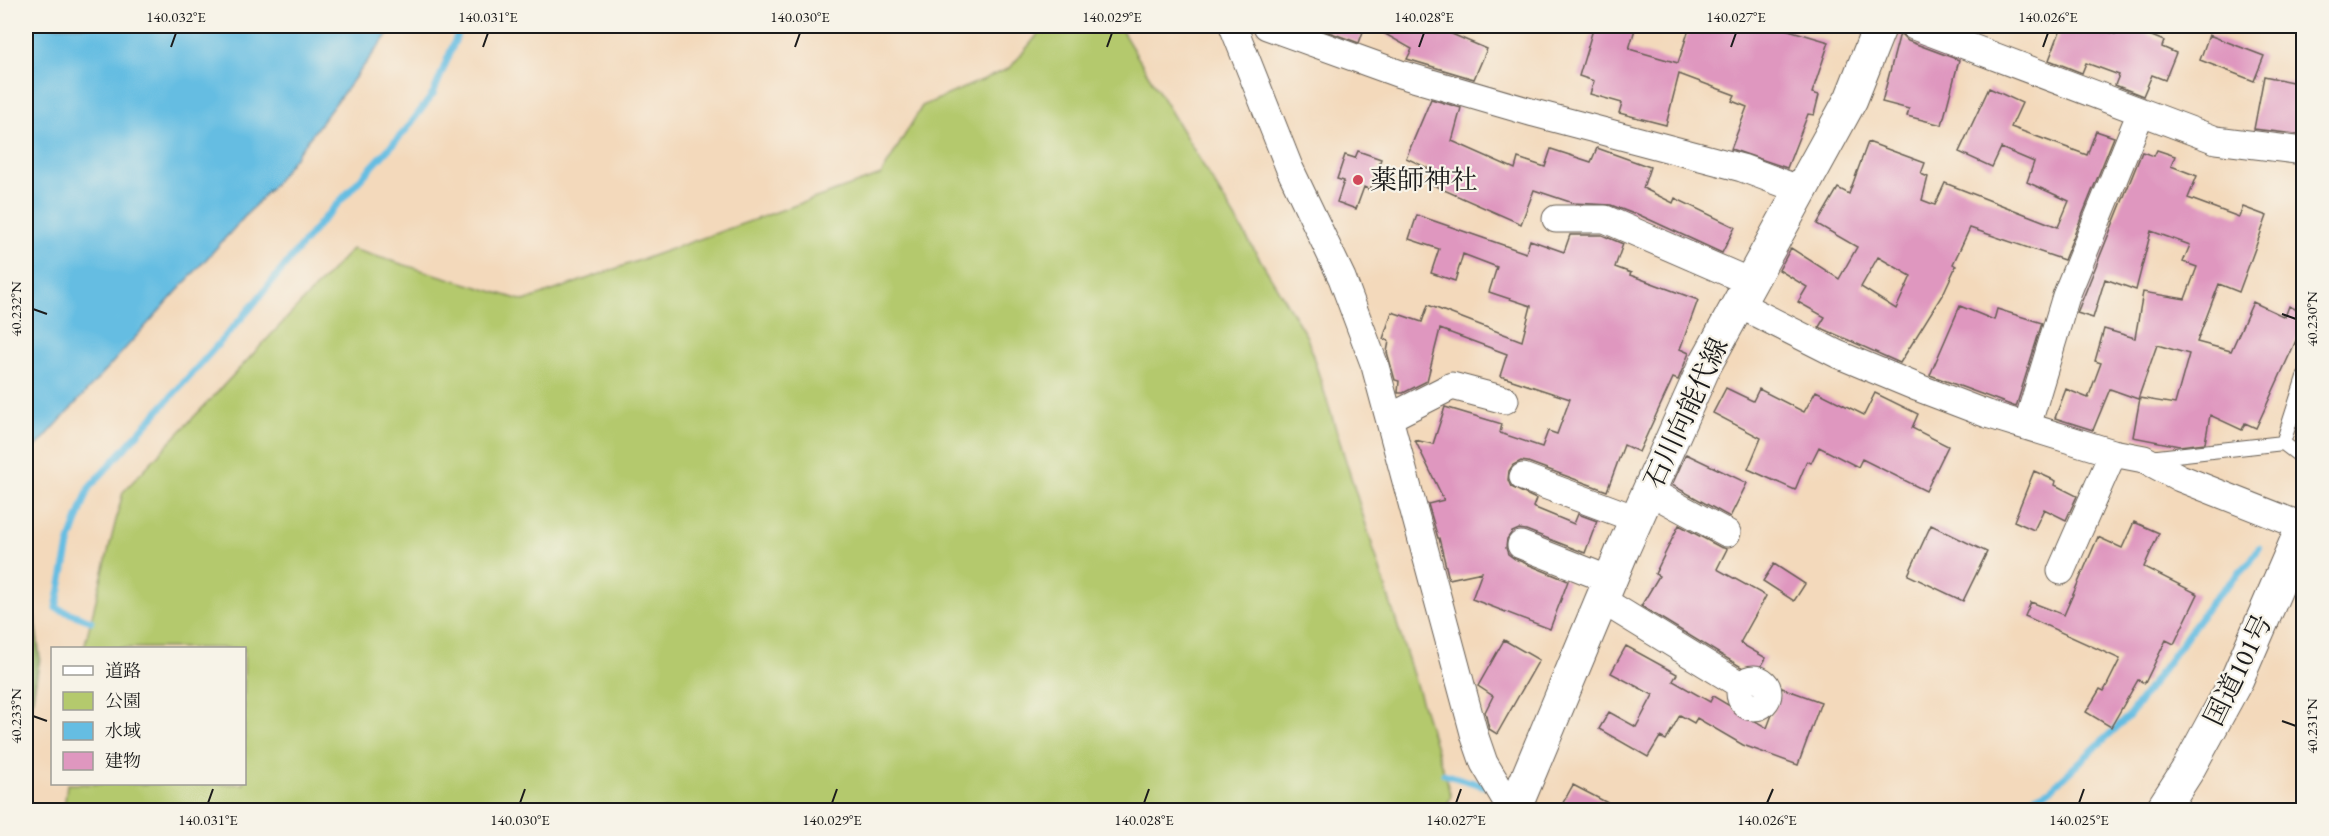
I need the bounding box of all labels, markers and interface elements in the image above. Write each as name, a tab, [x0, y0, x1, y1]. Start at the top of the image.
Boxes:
text: 140.032°E	[146, 7, 206, 26]
text: 140.031°E	[458, 7, 518, 26]
text: 140.030°E	[770, 7, 830, 26]
text: 140.029°E	[1082, 7, 1142, 26]
text: 140.028°E	[1394, 7, 1454, 26]
text: 140.027°E	[1706, 7, 1766, 26]
text: 140.026°E	[2018, 7, 2078, 26]
place label: 薬師神社	[1370, 162, 1478, 197]
marker: 薬師神社	[1351, 173, 1365, 187]
text: 40.232°N	[6, 281, 25, 337]
text: 40.230°N	[2302, 291, 2321, 347]
street label: 石川向能代線	[1635, 332, 1736, 494]
street label: 国道101号	[2196, 608, 2280, 731]
legend	[51, 647, 246, 785]
text: 道路	[105, 659, 141, 682]
text: 40.233°N	[6, 688, 25, 744]
text: 公園	[105, 689, 141, 712]
text: 40.231°N	[2302, 698, 2321, 754]
text: 水域	[105, 719, 141, 742]
text: 建物	[105, 749, 141, 772]
text: 140.031°E	[178, 810, 238, 829]
text: 140.030°E	[490, 810, 550, 829]
text: 140.029°E	[802, 810, 862, 829]
text: 140.028°E	[1114, 810, 1174, 829]
text: 140.027°E	[1426, 810, 1486, 829]
text: 140.026°E	[1737, 810, 1797, 829]
text: 140.025°E	[2049, 810, 2109, 829]

